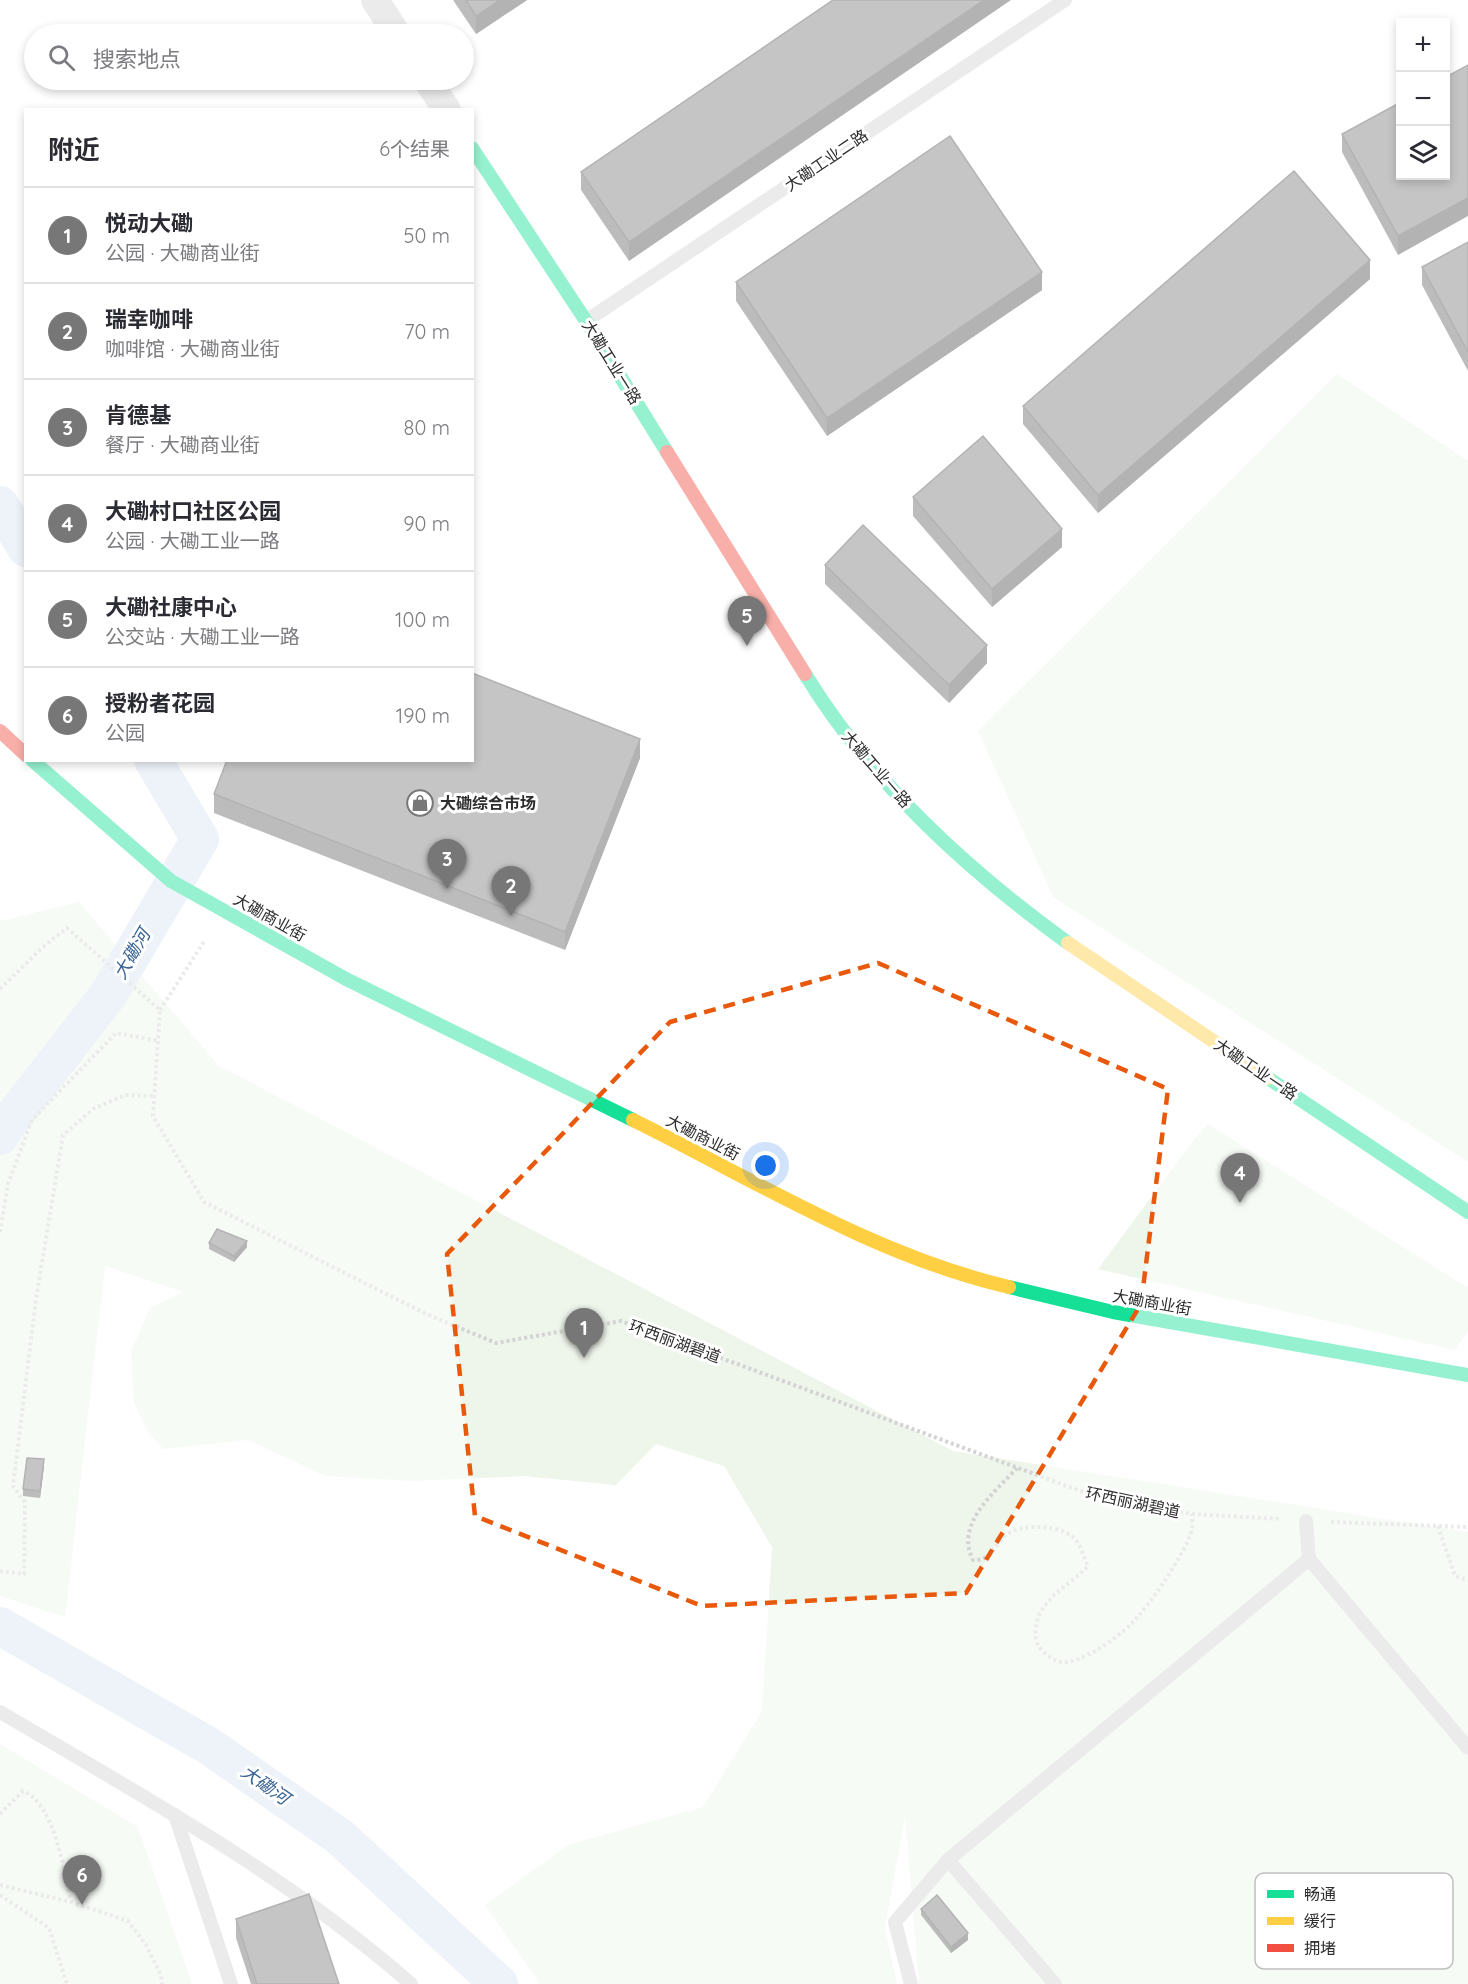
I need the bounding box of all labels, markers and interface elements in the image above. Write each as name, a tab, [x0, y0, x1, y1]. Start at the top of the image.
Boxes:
map controls	[1396, 18, 1450, 180]
button: +	[1396, 18, 1450, 72]
search box	[24, 24, 474, 90]
icon: search	[45, 41, 78, 74]
text: 搜索地点	[93, 45, 181, 73]
button: −	[1396, 72, 1450, 126]
street label: 大磡工业二路	[781, 125, 871, 195]
button: layers	[1396, 126, 1450, 180]
text: 附近	[48, 133, 100, 166]
text: 6个结果	[379, 136, 450, 161]
text: 悦动大磡	[105, 209, 193, 237]
text: 1	[64, 223, 71, 248]
text: 50 m	[404, 223, 450, 248]
text: 公园 · 大磡商业街	[105, 240, 260, 265]
text: 瑞幸咖啡	[105, 305, 193, 333]
street label: 大磡工业一路	[578, 316, 646, 408]
text: 2	[62, 319, 73, 344]
text: 70 m	[404, 319, 450, 344]
text: 咖啡馆 · 大磡商业街	[105, 336, 280, 361]
text: 肯德基	[105, 401, 171, 429]
text: 3	[62, 415, 73, 440]
text: 80 m	[404, 415, 450, 440]
text: 餐厅 · 大磡商业街	[105, 432, 260, 457]
text: 大磡村口社区公园	[105, 497, 281, 525]
text: 4	[62, 511, 73, 536]
text: 90 m	[403, 511, 450, 536]
text: 公园 · 大磡工业一路	[105, 528, 280, 553]
text: 大磡社康中心	[105, 593, 237, 621]
pin: 5	[728, 596, 766, 646]
text: 5	[62, 607, 73, 632]
text: 100 m	[395, 607, 450, 632]
text: 公交站 · 大磡工业一路	[105, 624, 300, 649]
text: 授粉者花园	[105, 689, 215, 717]
text: 6	[62, 703, 73, 728]
text: 190 m	[396, 703, 450, 728]
text: 公园	[105, 720, 145, 745]
street label: 大磡工业一路	[838, 726, 916, 812]
shop icon: 大磡综合市场	[405, 788, 435, 818]
place label: 大磡综合市场	[440, 793, 536, 813]
pin: 3	[428, 840, 466, 889]
pin: 2	[492, 866, 530, 916]
street label: 大磡商业街	[230, 889, 310, 945]
water label: 大磡河	[108, 922, 157, 983]
street label: 大磡工业一路	[1211, 1034, 1301, 1104]
street label: 大磡商业街	[663, 1110, 743, 1164]
your location	[751, 1151, 780, 1180]
pin: 4	[1220, 1154, 1260, 1203]
street label: 大磡商业街	[1111, 1285, 1193, 1319]
pin: 1	[564, 1308, 604, 1358]
street label: 环西丽湖碧道	[626, 1315, 724, 1367]
street label: 环西丽湖碧道	[1084, 1482, 1182, 1522]
water label: 大磡河	[237, 1760, 296, 1811]
pin: 6	[62, 1856, 101, 1905]
legend	[1255, 1873, 1453, 1969]
text: 畅通	[1304, 1884, 1336, 1904]
text: 缓行	[1304, 1911, 1336, 1931]
text: 拥堵	[1304, 1938, 1336, 1958]

